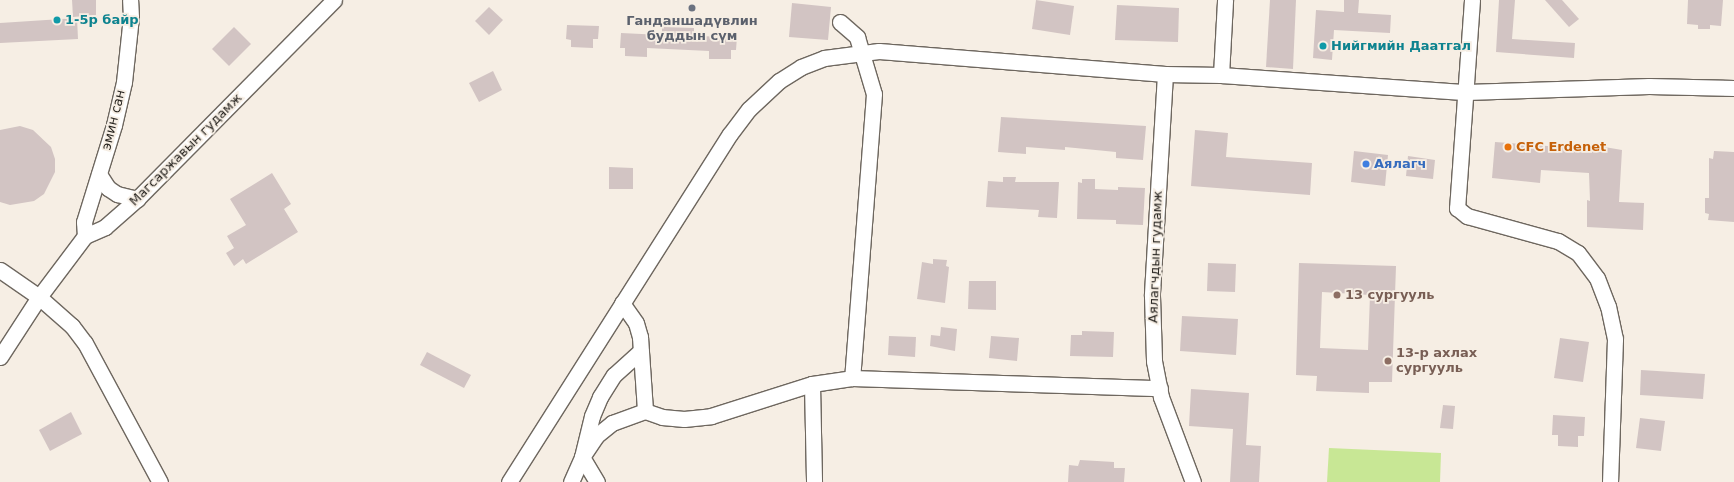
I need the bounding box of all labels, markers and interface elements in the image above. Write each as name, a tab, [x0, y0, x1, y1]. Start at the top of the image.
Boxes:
marker: Ганданшадүвлин буддын сүм	[687, 3, 697, 13]
place label: 1-5р байр	[65, 12, 139, 28]
place label: Ганданшадүвлин буддын сүм	[626, 14, 758, 45]
marker: 1-5р байр	[52, 15, 62, 25]
place label: Нийгмийн Даатгал	[1331, 38, 1471, 54]
marker: Нийгмийн Даатгал	[1318, 41, 1328, 51]
street label: эмин сан	[99, 88, 129, 152]
street label: Магсаржавын гудамж	[127, 91, 245, 209]
place label: CFC Erdenet	[1516, 139, 1606, 155]
marker: CFC Erdenet	[1503, 142, 1513, 152]
place label: Аялагч	[1374, 156, 1426, 172]
marker: Аялагч	[1361, 159, 1371, 169]
street label: Аялагчдын гудамж	[1146, 191, 1166, 323]
place label: 13 сургууль	[1345, 287, 1435, 303]
marker: 13 сургууль	[1332, 290, 1342, 300]
place label: 13-р ахлах сургууль	[1396, 346, 1477, 377]
marker: 13-р ахлах сургууль	[1383, 356, 1393, 366]

